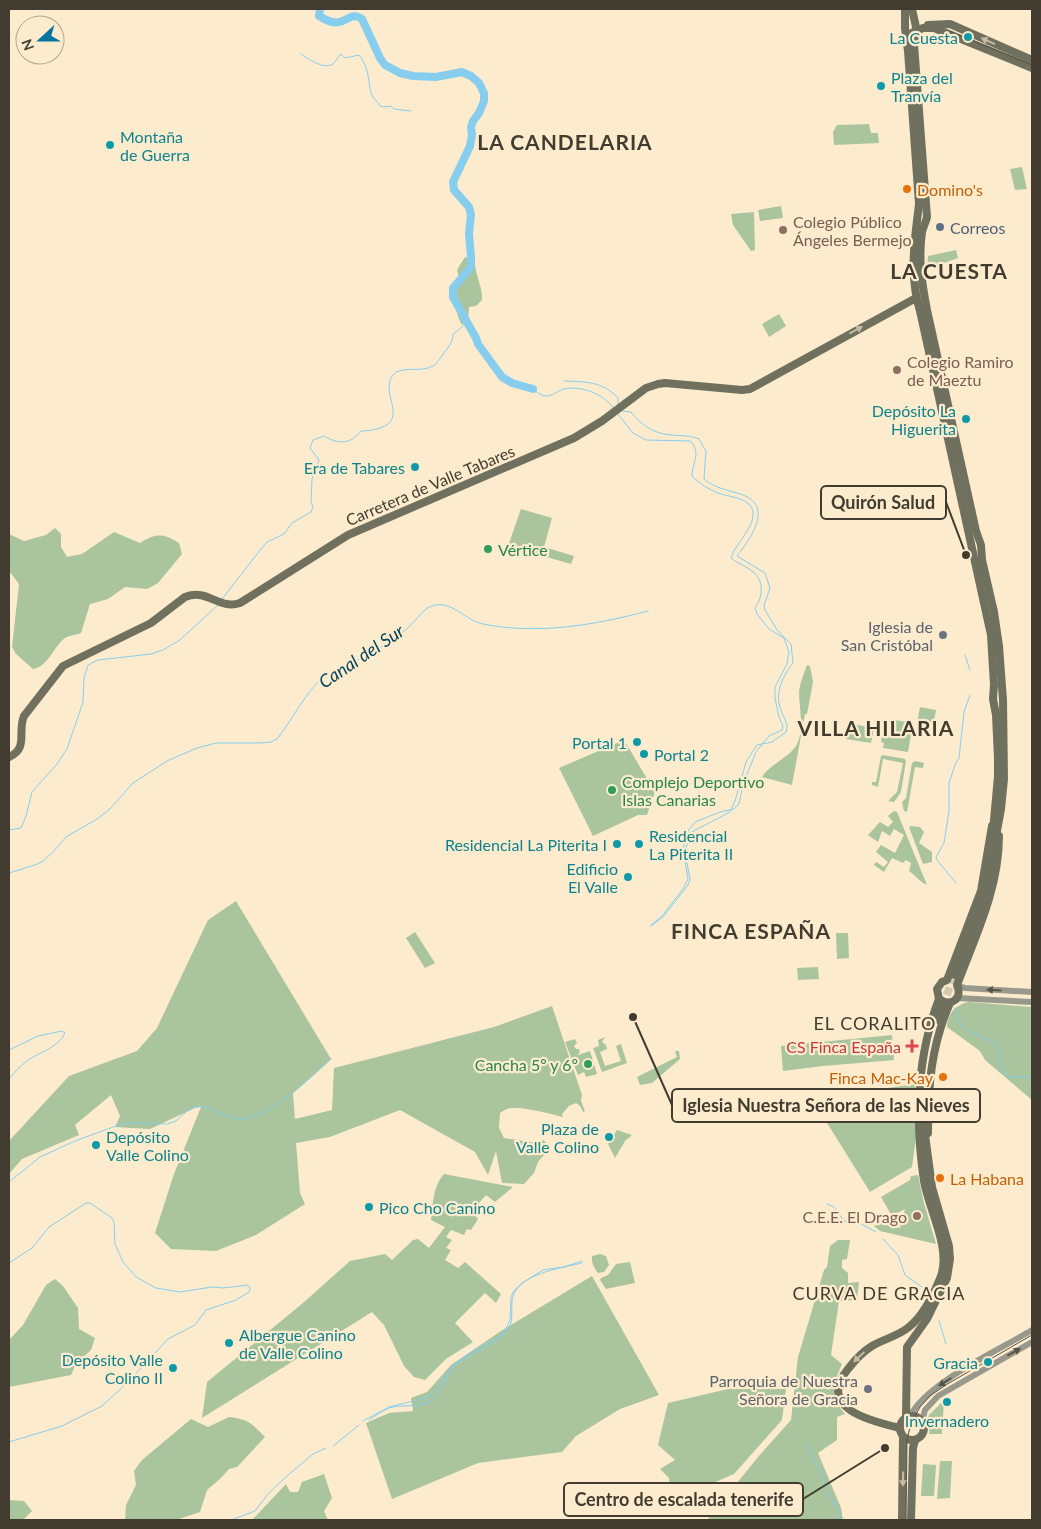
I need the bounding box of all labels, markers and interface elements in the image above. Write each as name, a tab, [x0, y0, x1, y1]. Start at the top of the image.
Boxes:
north arrow	[15, 15, 65, 65]
place label: La Cuesta	[889, 28, 958, 47]
marker: La Cuesta	[962, 31, 974, 43]
one-way arrow	[981, 36, 995, 44]
text: N	[18, 37, 37, 53]
place label: Plaza del Tranvía	[891, 68, 953, 105]
marker: Plaza del Tranvía	[875, 80, 887, 92]
place label: Montaña de Guerra	[120, 127, 190, 164]
district label: LA CANDELARIA	[477, 129, 653, 154]
marker: Montaña de Guerra	[104, 139, 116, 151]
place label: Domino's	[917, 180, 983, 199]
marker: Domino's	[901, 183, 913, 195]
place label: Colegio Público Ángeles Bermejo	[793, 212, 912, 249]
place label: Correos	[950, 218, 1005, 237]
marker: Correos	[934, 221, 946, 233]
marker: Colegio Público Ángeles Bermejo	[777, 224, 789, 236]
district label: LA CUESTA	[890, 258, 1008, 283]
one-way arrow	[849, 326, 863, 334]
place label: Colegio Ramiro de Maeztu	[907, 352, 1014, 389]
marker: Colegio Ramiro de Maeztu	[891, 364, 903, 376]
place label: Depósito La Higuerita	[872, 401, 956, 438]
marker: Depósito La Higuerita	[960, 413, 972, 425]
street label: Carretera de Valle Tabares	[343, 441, 517, 529]
place label: Era de Tabares	[304, 458, 405, 477]
marker: Era de Tabares	[409, 461, 421, 473]
callout: Quirón Salud	[821, 486, 946, 519]
text: Quirón Salud	[831, 491, 935, 513]
place label: Vértice	[498, 540, 548, 559]
marker: Vértice	[482, 543, 494, 555]
place label: Iglesia de San Cristóbal	[841, 617, 933, 654]
water label: Canal del Sur	[314, 619, 409, 693]
marker: Iglesia de San Cristóbal	[937, 629, 949, 641]
district label: VILLA HILARIA	[797, 715, 954, 740]
place label: Portal 1	[572, 733, 627, 752]
marker: Portal 1	[631, 736, 643, 748]
place label: Portal 2	[654, 745, 709, 764]
marker: Portal 2	[638, 748, 650, 760]
place label: Complejo Deportivo Islas Canarias	[622, 772, 764, 809]
marker: Complejo Deportivo Islas Canarias	[606, 784, 618, 796]
place label: Residencial La Piterita II	[649, 826, 733, 863]
place label: Residencial La Piterita I	[445, 835, 607, 854]
marker: Residencial La Piterita I	[611, 838, 623, 850]
marker: Residencial La Piterita II	[633, 838, 645, 850]
place label: Edificio El Valle	[567, 859, 618, 896]
marker: Edificio El Valle	[622, 871, 634, 883]
district label: FINCA ESPAÑA	[671, 918, 831, 943]
one-way arrow	[986, 985, 1002, 993]
district label: EL CORALITO	[813, 1012, 937, 1034]
place label: CS Finca España	[786, 1037, 901, 1056]
marker: CS Finca España	[905, 1039, 919, 1053]
place label: Cancha 5º y 6º	[475, 1055, 578, 1074]
marker: Cancha 5º y 6º	[582, 1058, 594, 1070]
place label: Finca Mac-Kay	[829, 1068, 934, 1087]
marker: Finca Mac-Kay	[937, 1071, 949, 1083]
callout: Iglesia Nuestra Señora de las Nieves	[672, 1089, 980, 1122]
text: Iglesia Nuestra Señora de las Nieves	[682, 1094, 970, 1116]
place label: Plaza de Valle Colino	[516, 1119, 599, 1156]
place label: Depósito Valle Colino	[106, 1127, 189, 1164]
marker: Plaza de Valle Colino	[603, 1131, 615, 1143]
marker: Depósito Valle Colino	[90, 1139, 102, 1151]
place label: La Habana	[950, 1169, 1024, 1188]
marker: La Habana	[934, 1172, 946, 1184]
place label: Pico Cho Canino	[379, 1198, 495, 1217]
marker: Pico Cho Canino	[363, 1201, 375, 1213]
place label: C.E.E. El Drago	[802, 1207, 907, 1226]
marker: C.E.E. El Drago	[911, 1210, 923, 1222]
district label: CURVA DE GRACIA	[793, 1282, 965, 1304]
place label: Albergue Canino de Valle Colino	[239, 1325, 356, 1362]
marker: Albergue Canino de Valle Colino	[223, 1337, 235, 1349]
one-way arrow	[1008, 1348, 1021, 1357]
place label: Depósito Valle Colino II	[62, 1350, 163, 1387]
one-way arrow	[853, 1351, 865, 1363]
place label: Gracia	[933, 1353, 978, 1372]
marker: Gracia	[982, 1356, 994, 1368]
marker: Depósito Valle Colino II	[167, 1362, 179, 1374]
place label: Parroquia de Nuestra Señora de Gracia	[709, 1371, 858, 1408]
one-way arrow	[938, 1377, 952, 1386]
marker: Parroquia de Nuestra Señora de Gracia	[862, 1383, 874, 1395]
marker: Invernadero	[941, 1396, 953, 1408]
place label: Invernadero	[905, 1411, 989, 1430]
one-way arrow	[899, 1471, 907, 1487]
callout: Centro de escalada tenerife	[564, 1483, 803, 1516]
text: Centro de escalada tenerife	[574, 1488, 794, 1510]

